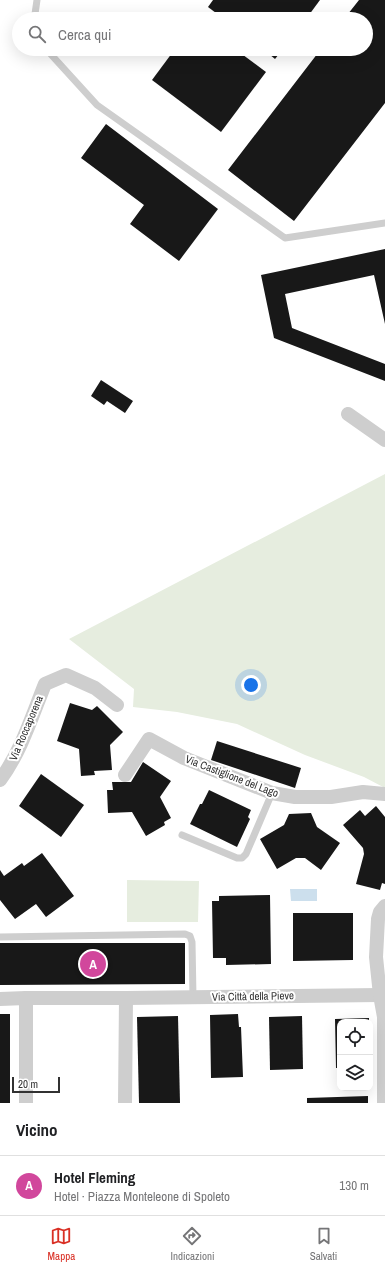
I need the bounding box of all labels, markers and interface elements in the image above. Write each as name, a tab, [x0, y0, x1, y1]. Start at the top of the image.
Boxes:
search box	[12, 12, 373, 56]
icon: search	[26, 23, 48, 45]
text: Cerca qui	[58, 24, 111, 45]
your location	[241, 675, 261, 695]
street label: Via Roccaporena	[6, 693, 46, 763]
street label: Via Castiglione del Lago	[183, 752, 281, 800]
pin: A	[80, 949, 106, 979]
street label: Via Città della Pieve	[212, 988, 294, 1004]
map controls	[337, 1019, 373, 1091]
button: locate	[337, 1019, 373, 1055]
button: layers	[337, 1055, 373, 1091]
scale bar	[12, 1075, 60, 1094]
text: 20 m	[18, 1077, 38, 1091]
text: Vicino	[16, 1118, 58, 1141]
text: Hotel Fleming	[54, 1167, 135, 1188]
text: A	[25, 1177, 33, 1194]
text: 130 m	[339, 1177, 369, 1194]
text: Hotel · Piazza Monteleone di Spoleto	[54, 1188, 230, 1205]
tab: Mappa	[48, 1225, 75, 1263]
tab: Indicazioni	[170, 1225, 215, 1263]
tab: Salvati	[310, 1225, 337, 1263]

